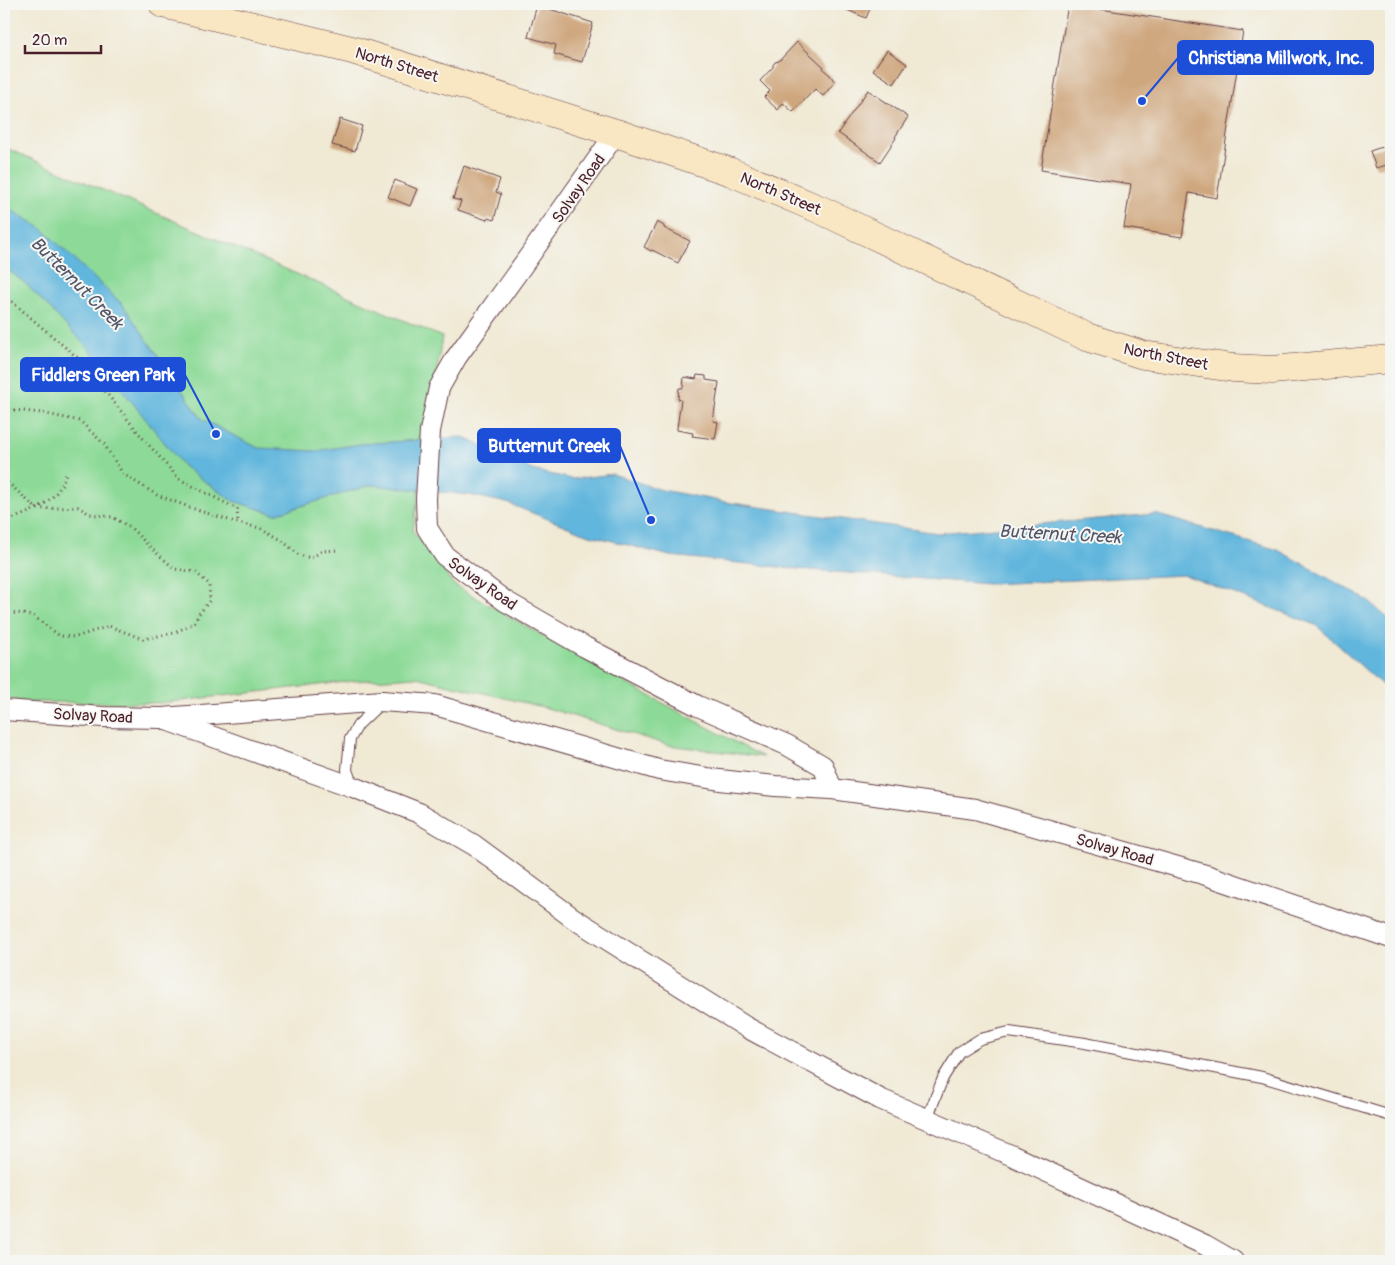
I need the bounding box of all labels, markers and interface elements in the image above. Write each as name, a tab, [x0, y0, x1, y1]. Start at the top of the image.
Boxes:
scale bar	[25, 22, 101, 54]
text: 20 m	[32, 31, 67, 50]
callout: Christiana Millwork, Inc.	[1178, 41, 1373, 74]
street label: North Street	[353, 43, 441, 87]
text: Christiana Millwork, Inc.	[1188, 47, 1364, 70]
street label: Solvay Road	[548, 150, 610, 227]
street label: North Street	[737, 168, 825, 220]
water label: Butternut Creek	[25, 232, 129, 336]
street label: North Street	[1122, 339, 1210, 375]
callout: Fiddlers Green Park	[21, 358, 185, 391]
text: Fiddlers Green Park	[31, 364, 176, 387]
callout: Butternut Creek	[478, 429, 620, 462]
text: Butternut Creek	[488, 435, 610, 458]
water label: Butternut Creek	[999, 520, 1123, 549]
street label: Solvay Road	[444, 553, 521, 615]
street label: Solvay Road	[53, 704, 133, 728]
street label: Solvay Road	[1074, 829, 1156, 871]

